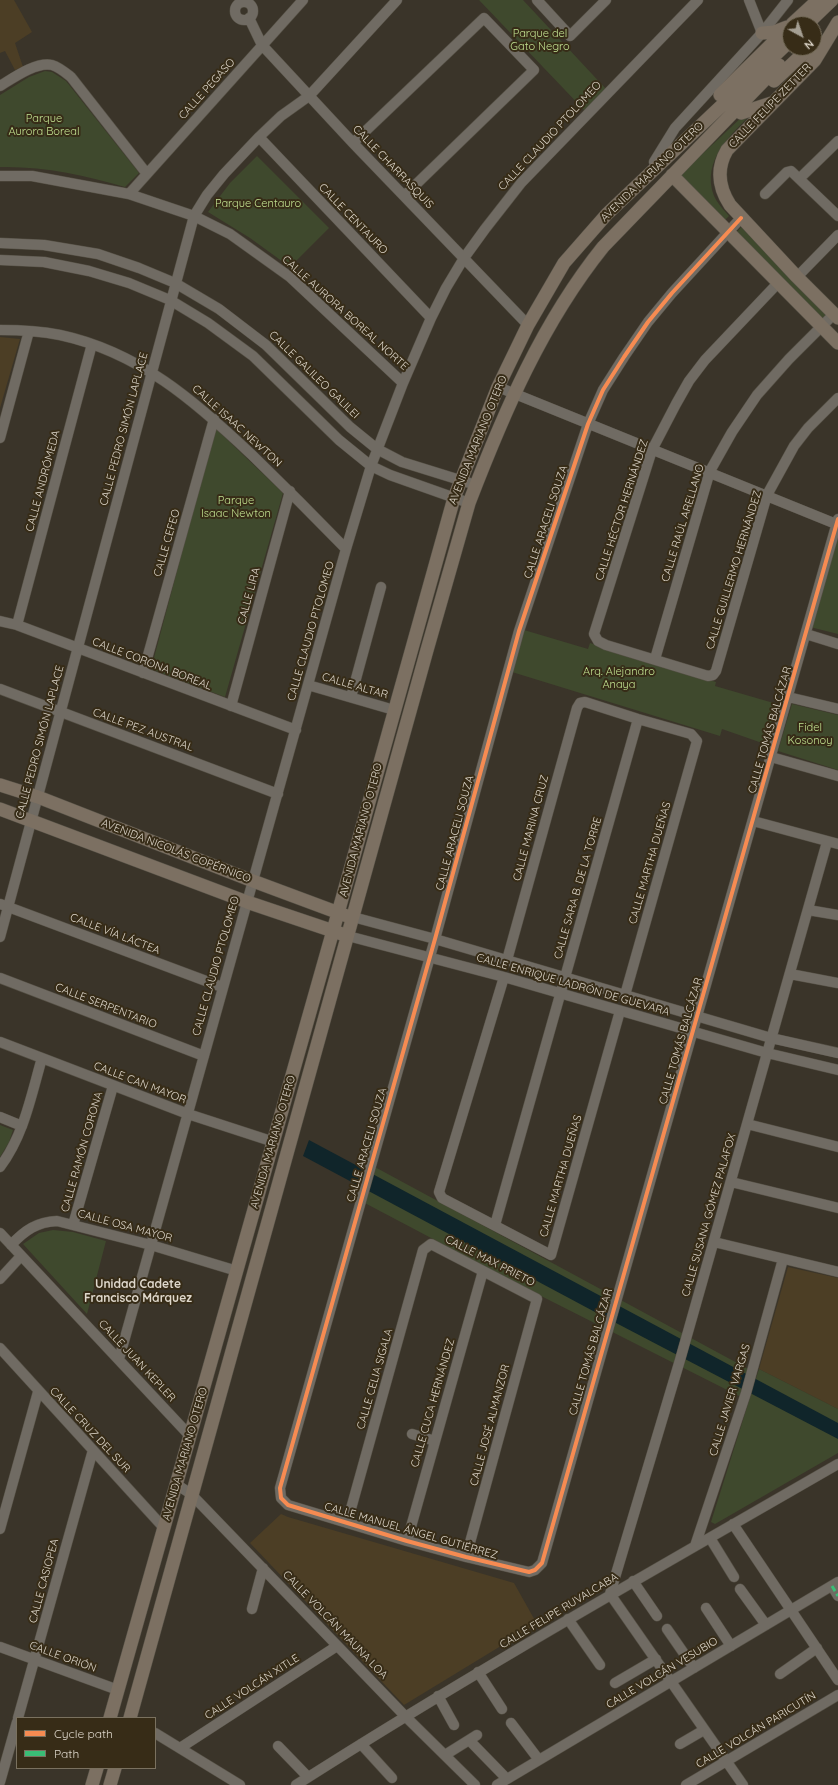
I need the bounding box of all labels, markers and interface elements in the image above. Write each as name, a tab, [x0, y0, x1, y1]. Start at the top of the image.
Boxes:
north arrow	[782, 16, 822, 56]
park label: Parque del Gato Negro	[510, 27, 570, 53]
text: N	[801, 36, 817, 52]
street label: CALLE PEGASO	[176, 56, 238, 122]
street label: CALLE FELIPE ZETTER	[726, 61, 814, 151]
street label: CALLE CLAUDIO PTOLOMEO	[496, 79, 604, 193]
park label: Parque Aurora Boreal	[9, 112, 79, 138]
street label: AVENIDA MARIANO OTERO	[598, 119, 706, 225]
street label: CALLE CHARRASQUIS	[350, 123, 436, 211]
street label: CALLE CENTAURO	[316, 181, 390, 257]
park label: Parque Centauro	[215, 197, 301, 211]
street label: CALLE AURORA BOREAL NORTE	[279, 253, 411, 373]
street label: CALLE GALILEO GALILEI	[266, 328, 362, 422]
street label: CALLE PEDRO SIMÓN LAPLACE	[97, 351, 151, 507]
street label: AVENIDA MARIANO OTERO	[446, 374, 510, 506]
street label: CALLE ISAAC NEWTON	[189, 382, 285, 470]
street label: CALLE ANDRÓMEDA	[23, 429, 63, 533]
street label: CALLE HÉCTOR HERNÁNDEZ	[593, 438, 651, 582]
street label: CALLE RAÚL ARELLANO	[659, 463, 707, 583]
street label: CALLE ARACELI SOUZA	[521, 464, 571, 580]
street label: CALLE GUILLERMO HERNÁNDEZ	[704, 489, 764, 651]
park label: Parque Isaac Newton	[201, 494, 271, 520]
street label: CALLE CEFEO	[151, 508, 183, 578]
street label: CALLE CLAUDIO PTOLOMEO	[285, 560, 337, 702]
street label: CALLE LIRA	[235, 566, 263, 626]
street label: CALLE CORONA BOREAL	[90, 635, 214, 693]
street label: CALLE PEDRO SIMÓN LAPLACE	[13, 664, 67, 820]
park label: Arq. Alejandro Anaya	[583, 665, 655, 691]
street label: CALLE TOMÁS BALCÁZAR	[746, 665, 794, 795]
street label: CALLE ALTAR	[320, 670, 390, 702]
street label: CALLE PEZ AUSTRAL	[91, 706, 195, 754]
park label: Fidel Kosonoy	[788, 721, 832, 747]
street label: AVENIDA MARIANO OTERO	[337, 762, 385, 898]
street label: CALLE ARACELI SOUZA	[433, 774, 477, 892]
street label: CALLE MARINA CRUZ	[511, 774, 551, 882]
street label: CALLE MARTHA DUEÑAS	[626, 800, 674, 926]
street label: CALLE SARA B. DE LA TORRE	[551, 815, 605, 961]
street label: AVENIDA NICOLÁS COPÉRNICO	[99, 816, 253, 886]
street label: CALLE CLAUDIO PTOLOMEO	[190, 895, 242, 1037]
street label: CALLE VÍA LÁCTEA	[68, 911, 162, 957]
street label: CALLE ENRIQUE LADRÓN DE GUEVARA	[475, 951, 671, 1019]
street label: CALLE TOMÁS BALCÁZAR	[657, 976, 705, 1106]
street label: CALLE SERPENTARIO	[53, 981, 159, 1031]
street label: CALLE CAN MAYOR	[92, 1059, 188, 1107]
street label: AVENIDA MARIANO OTERO	[248, 1074, 298, 1210]
street label: CALLE ARACELI SOUZA	[344, 1086, 390, 1204]
street label: CALLE RAMÓN CORONA	[58, 1090, 106, 1214]
street label: CALLE MARTHA DUEÑAS	[537, 1113, 585, 1239]
street label: CALLE SUSANA GÓMEZ PALAFOX	[679, 1132, 739, 1298]
street label: CALLE OSA MAYOR	[76, 1207, 174, 1245]
street label: CALLE MAX PRIETO	[443, 1233, 537, 1289]
district label: Unidad Cadete Francisco Márquez	[84, 1277, 192, 1305]
street label: CALLE TOMÁS BALCÁZAR	[567, 1287, 615, 1417]
street label: CALLE JUAN KEPLER	[96, 1317, 178, 1405]
street label: CALLE CELIA SIGALA	[354, 1327, 396, 1431]
street label: CALLE CUCA HERNÁNDEZ	[408, 1337, 458, 1469]
street label: CALLE JAVIER VARGAS	[707, 1342, 753, 1458]
street label: CALLE JOSÉ ALMANZOR	[467, 1363, 513, 1487]
street label: CALLE CRUZ DEL SUR	[47, 1385, 133, 1475]
street label: AVENIDA MARIANO OTERO	[160, 1386, 210, 1522]
street label: CALLE MANUEL ÁNGEL GUTIÉRREZ	[323, 1500, 499, 1562]
street label: CALLE CASIOPEA	[26, 1537, 62, 1625]
street label: CALLE VOLCÁN MAUNA LOA	[280, 1568, 390, 1682]
street label: CALLE FELIPE RUVALCABA	[497, 1570, 621, 1652]
street label: CALLE VOLCÁN VESUBIO	[604, 1634, 720, 1712]
street label: CALLE ORIÓN	[28, 1639, 98, 1675]
street label: CALLE VOLCÁN XITLE	[202, 1651, 302, 1723]
street label: CALLE VOLCÁN PARICUTÍN	[694, 1689, 818, 1771]
legend	[16, 1717, 156, 1769]
text: Cycle path	[54, 1726, 113, 1741]
text: Path	[54, 1746, 79, 1761]

